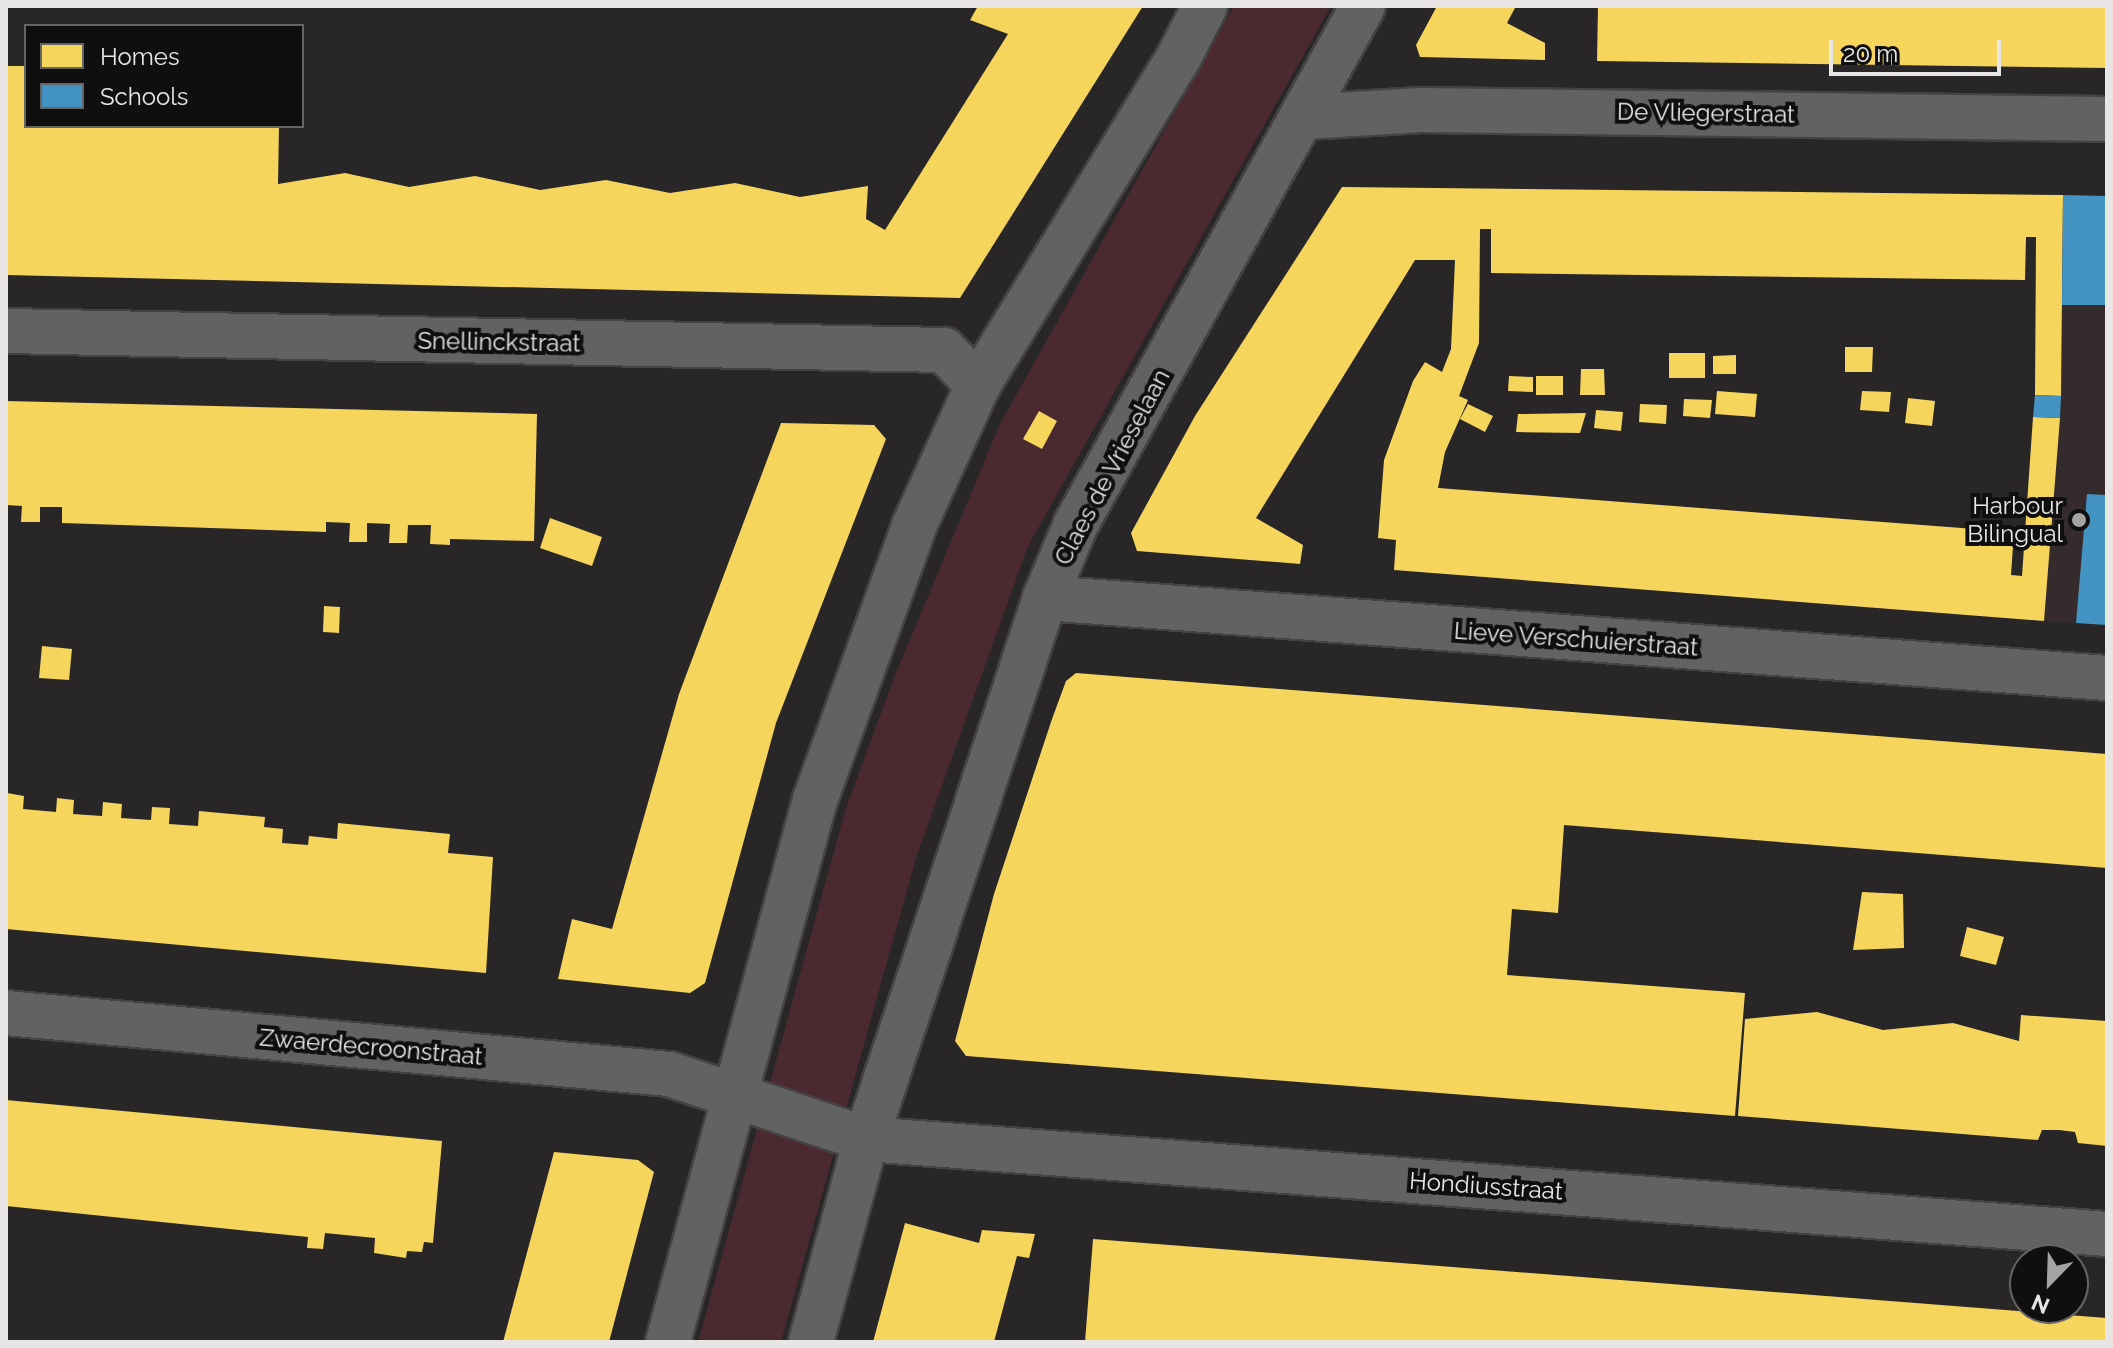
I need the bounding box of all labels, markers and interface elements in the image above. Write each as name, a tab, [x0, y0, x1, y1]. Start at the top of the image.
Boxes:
legend	[24, 24, 304, 128]
scale bar	[1833, 24, 2005, 74]
text: 20 m	[1843, 39, 1898, 68]
text: Homes	[100, 42, 180, 71]
text: Schools	[100, 82, 188, 111]
street label: De Vliegerstraat	[1616, 97, 1796, 129]
street label: Snellinckstraat	[417, 326, 581, 358]
street label: Claes de Vrieselaan	[1048, 364, 1176, 570]
place label: Harbour Bilingual	[1967, 492, 2063, 548]
marker: Harbour Bilingual	[2070, 511, 2088, 529]
street label: Lieve Verschuierstraat	[1452, 616, 1700, 662]
street label: Zwaerdecroonstraat	[258, 1023, 484, 1071]
street label: Hondiusstraat	[1408, 1166, 1564, 1206]
north arrow	[2009, 1244, 2089, 1324]
text: N	[2028, 1289, 2053, 1320]

